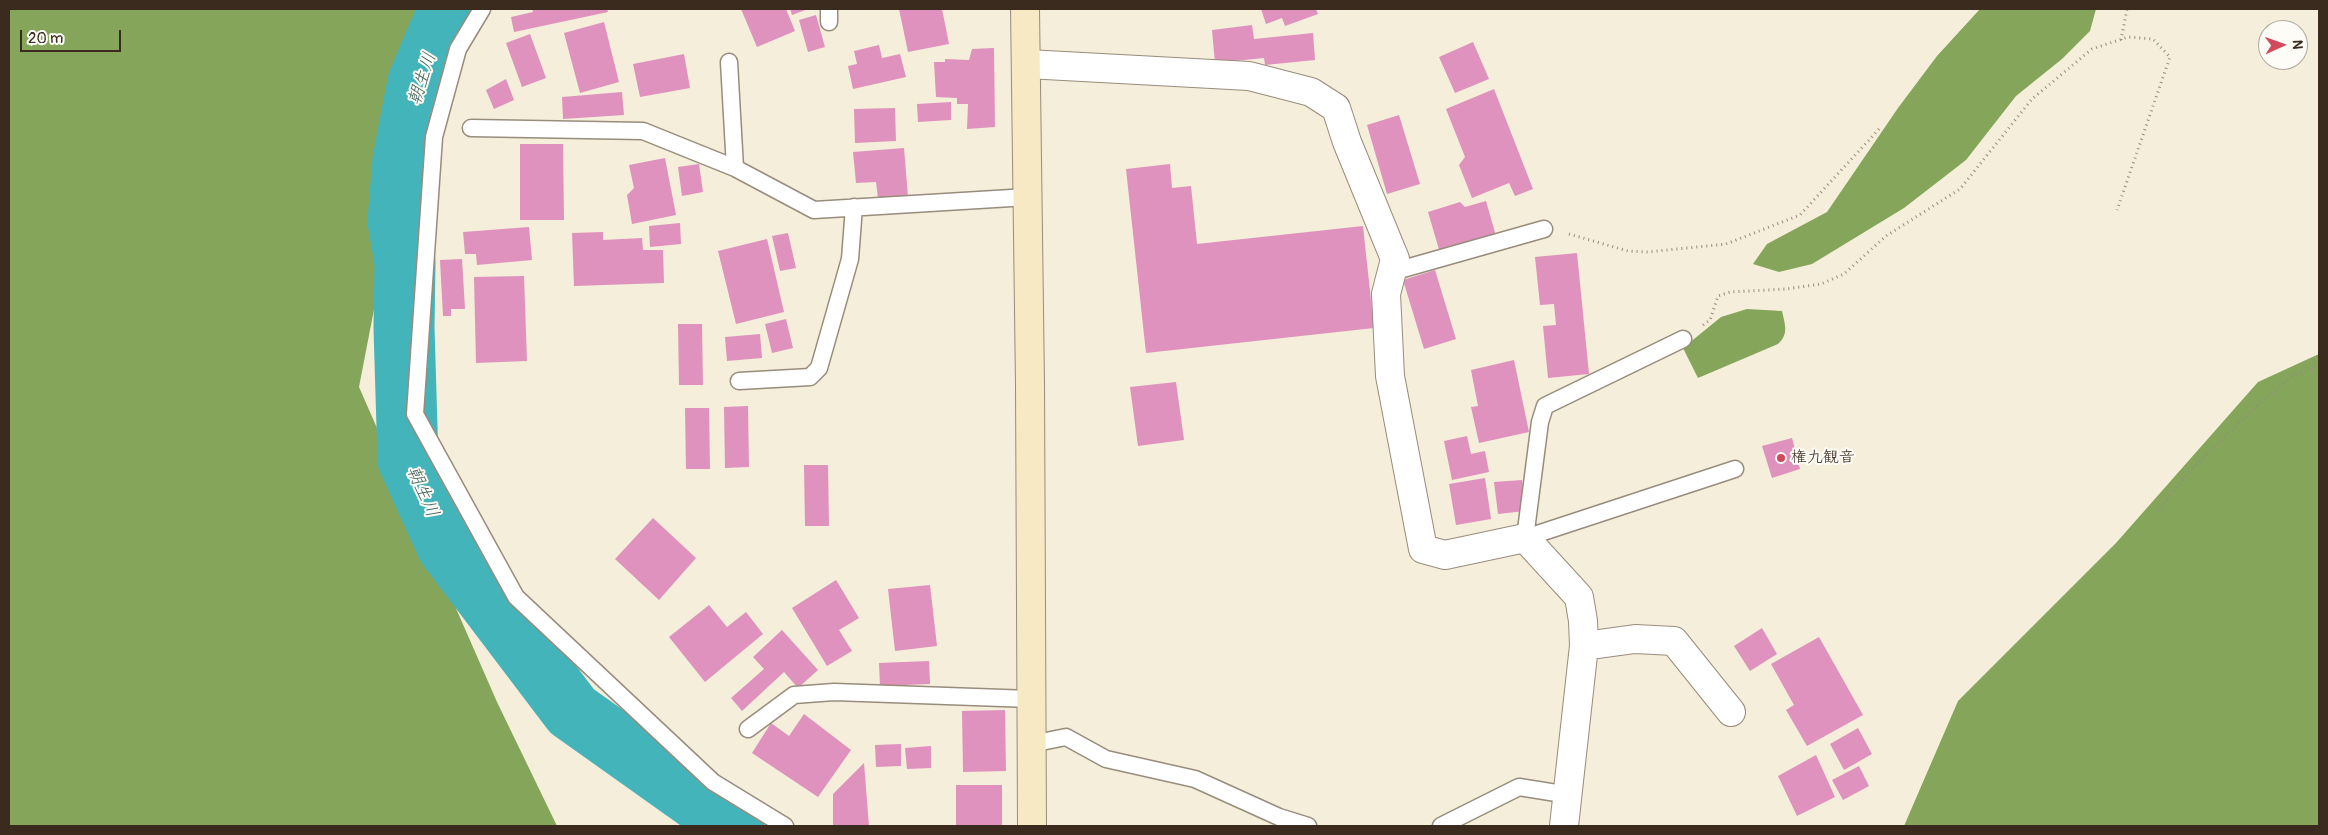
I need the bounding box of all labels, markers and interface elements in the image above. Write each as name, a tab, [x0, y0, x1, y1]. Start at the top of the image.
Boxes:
scale bar	[22, 20, 124, 52]
north arrow	[2258, 20, 2308, 70]
text: 20 m	[28, 29, 63, 48]
text: N	[2289, 39, 2306, 50]
water label: 朝生川	[404, 50, 442, 108]
place label: 権九観音	[1791, 448, 1855, 468]
marker: 権九観音	[1775, 452, 1787, 464]
water label: 朝生川	[401, 463, 443, 521]

